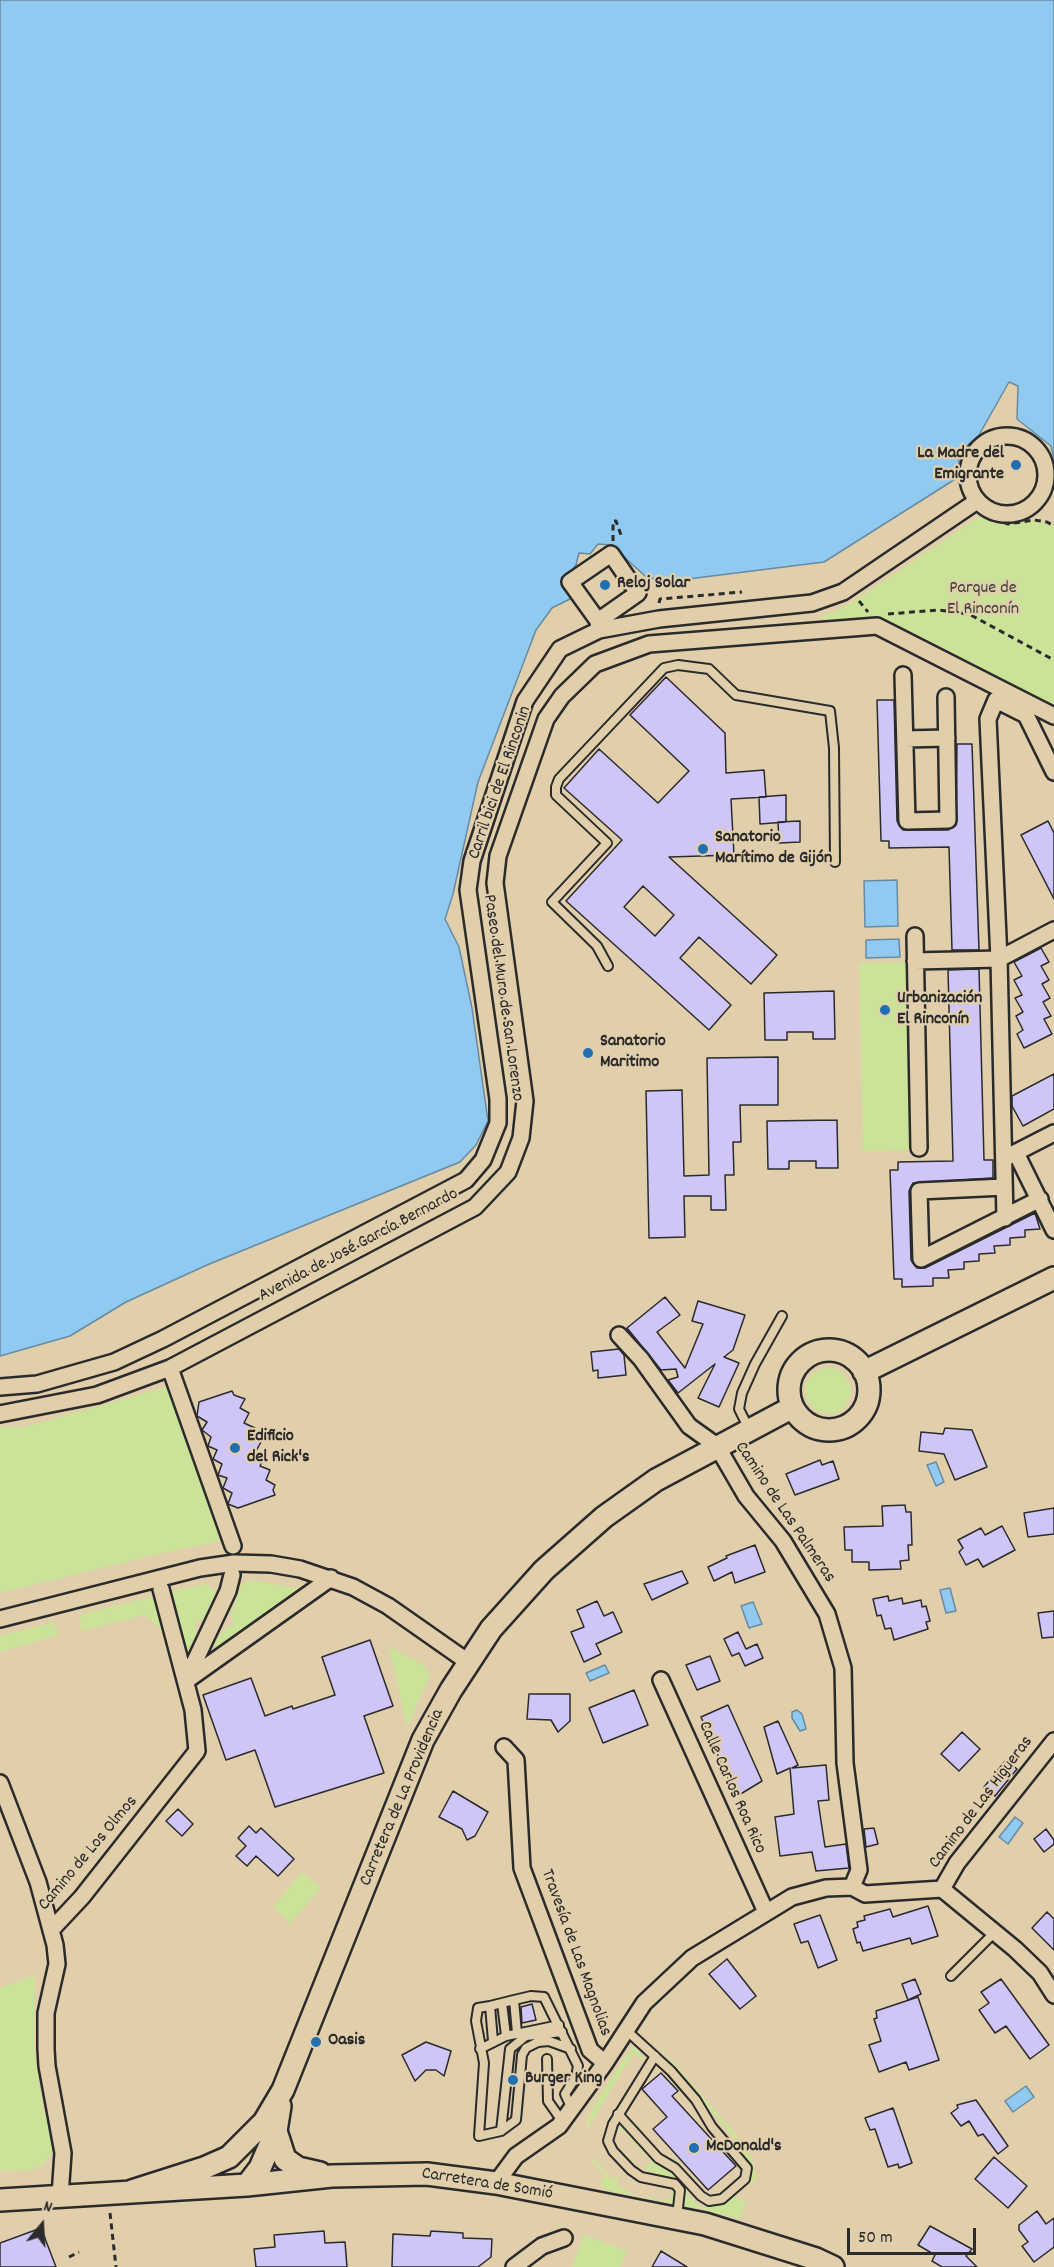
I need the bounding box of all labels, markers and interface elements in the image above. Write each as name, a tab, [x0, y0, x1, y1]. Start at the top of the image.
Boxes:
place label: La Madre del Emigrante	[917, 444, 1004, 486]
marker: La Madre del Emigrante	[1009, 458, 1023, 472]
place label: Reloj Solar	[617, 574, 690, 596]
marker: Reloj Solar	[598, 578, 612, 592]
park label: Parque de El Rinconín	[947, 579, 1019, 622]
street label: Carril bici de El Rinconin	[465, 703, 537, 863]
place label: Sanatorio Marítimo de Gijón	[715, 828, 832, 870]
marker: Sanatorio Marítimo de Gijón	[696, 842, 710, 856]
street label: Paseo del Muro de San Lorenzo	[477, 893, 527, 1103]
place label: Urbanización El Rinconín	[897, 989, 982, 1032]
marker: Urbanización El Rinconín	[878, 1003, 892, 1017]
place label: Sanatorio Maritimo	[600, 1032, 666, 1074]
marker: Sanatorio Maritimo	[581, 1046, 595, 1060]
street label: Avenida de José García Bernardo	[256, 1184, 462, 1308]
place label: Edificio del Rick's	[247, 1427, 310, 1470]
street label: Camino de Las Palmeras	[729, 1438, 839, 1588]
marker: Edificio del Rick's	[228, 1441, 242, 1455]
street label: Carretera de La Providencia	[356, 1706, 450, 1890]
street label: Calle Carlos Roa Rico	[692, 1718, 770, 1858]
street label: Camino de Las Higueras	[925, 1733, 1039, 1873]
street label: Camino de Los Olmos	[35, 1792, 143, 1916]
street label: Travesía de Las Magnolias	[535, 1867, 615, 2039]
place label: Oasis	[328, 2031, 365, 2053]
marker: Oasis	[309, 2035, 323, 2049]
place label: Burger King	[525, 2069, 602, 2091]
marker: Burger King	[506, 2073, 520, 2087]
place label: McDonald's	[706, 2137, 782, 2159]
marker: McDonald's	[687, 2141, 701, 2155]
street label: Carretera de Somió	[420, 2164, 554, 2206]
north arrow	[12, 2195, 72, 2255]
text: N	[40, 2195, 55, 2220]
scale bar	[850, 2216, 979, 2254]
text: 50 m	[858, 2226, 893, 2251]

